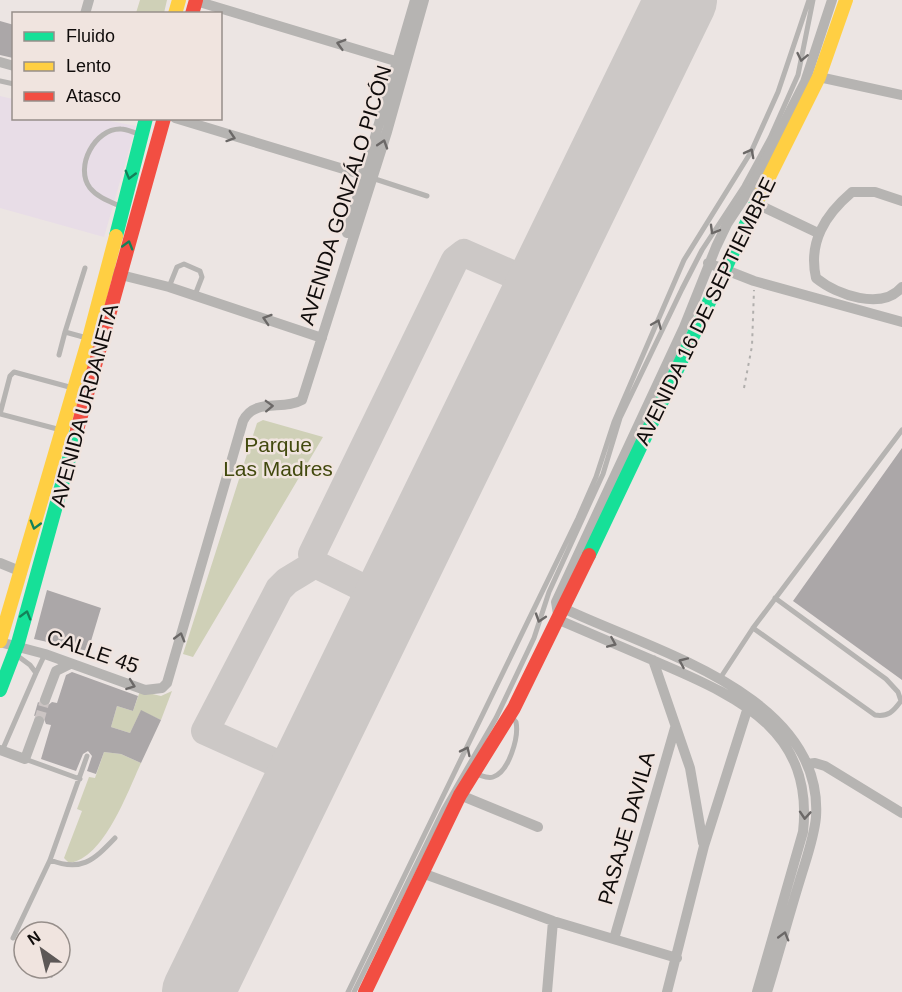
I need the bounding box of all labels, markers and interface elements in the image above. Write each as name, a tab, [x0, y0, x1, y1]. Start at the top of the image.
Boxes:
legend	[12, 12, 222, 120]
text: Fluido	[66, 26, 115, 46]
one-way arrow	[336, 39, 347, 51]
one-way arrow	[796, 52, 809, 62]
text: Lento	[66, 56, 111, 76]
street label: AVENIDA GONZÁLO PICÓN	[294, 62, 396, 328]
text: Atasco	[66, 86, 121, 106]
one-way arrow	[225, 129, 236, 142]
one-way arrow	[376, 139, 388, 150]
one-way arrow	[742, 149, 754, 160]
one-way arrow	[125, 170, 138, 180]
street label: AVENIDA 16 DE SEPTIEMBRE	[630, 173, 780, 449]
one-way arrow	[709, 224, 721, 234]
one-way arrow	[121, 240, 133, 251]
street label: AVENIDA URDANETA	[46, 301, 122, 509]
one-way arrow	[262, 314, 273, 326]
one-way arrow	[650, 319, 662, 330]
one-way arrow	[265, 400, 274, 413]
park label: Parque Las Madres	[223, 433, 333, 480]
one-way arrow	[30, 519, 42, 530]
one-way arrow	[18, 610, 31, 620]
one-way arrow	[535, 612, 548, 623]
street label: CALLE 45	[44, 625, 142, 677]
one-way arrow	[173, 632, 185, 643]
one-way arrow	[606, 636, 617, 648]
one-way arrow	[679, 657, 690, 669]
one-way arrow	[125, 677, 136, 690]
one-way arrow	[459, 746, 470, 757]
street label: PASAJE DAVILA	[593, 749, 659, 907]
one-way arrow	[799, 811, 812, 820]
north arrow	[12, 920, 72, 980]
text: N	[24, 928, 43, 948]
one-way arrow	[776, 931, 789, 941]

